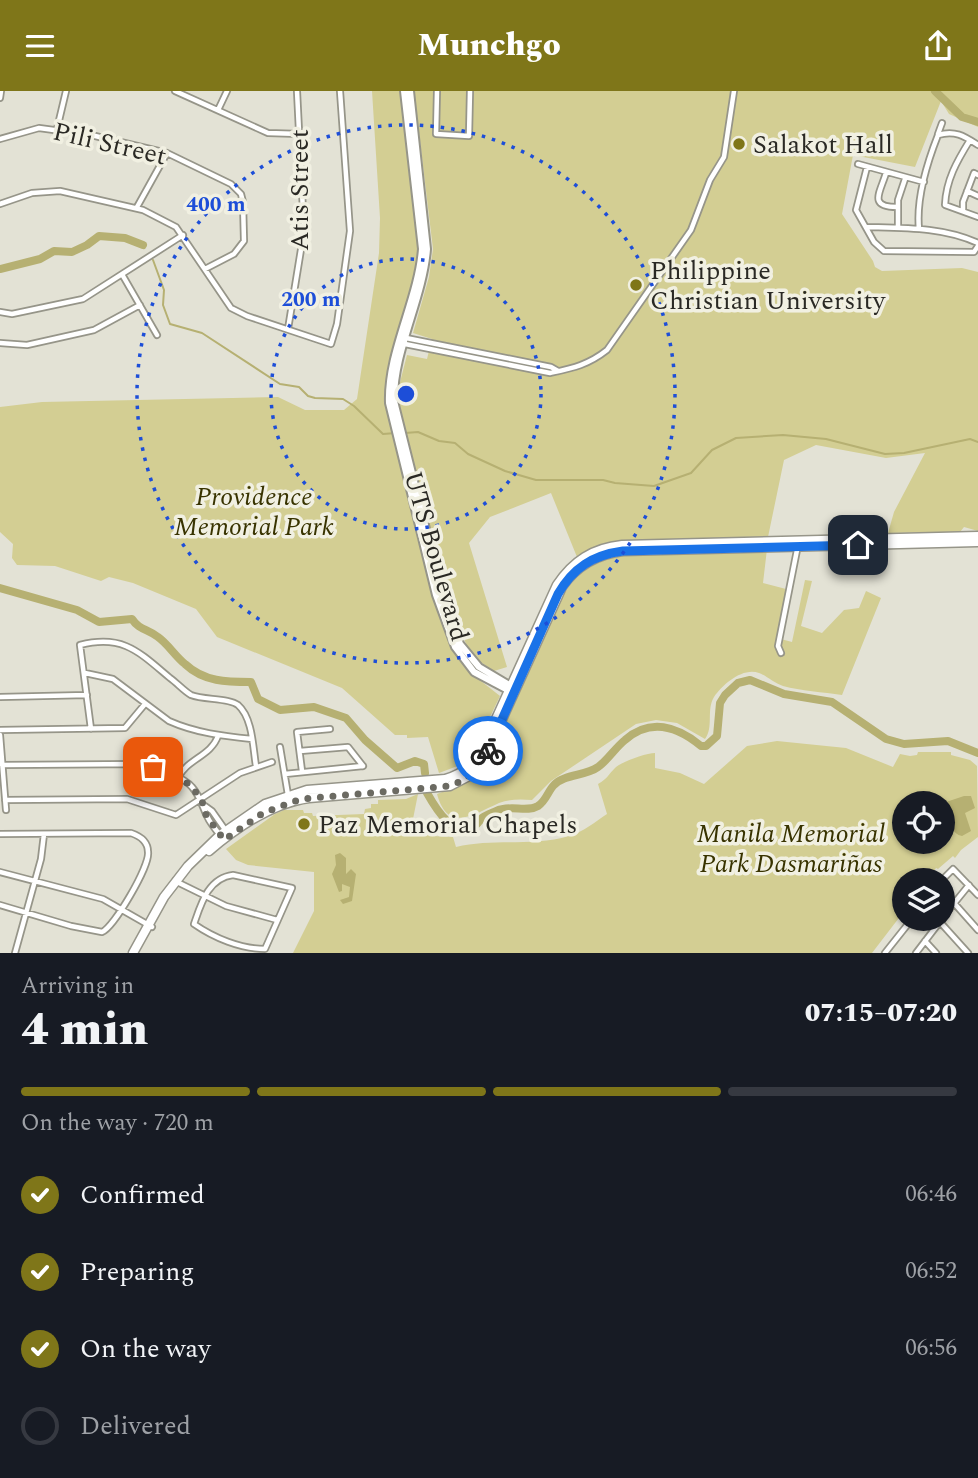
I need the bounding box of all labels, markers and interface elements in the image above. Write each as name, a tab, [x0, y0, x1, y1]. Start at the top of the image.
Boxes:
text: Munchgo	[417, 21, 561, 70]
icon: menu	[21, 27, 59, 65]
icon: share	[919, 27, 957, 65]
street label: Pili Street	[49, 112, 170, 176]
place label: Salakot Hall	[753, 125, 893, 165]
street label: Atis Street	[280, 129, 320, 251]
marker: Salakot Hall	[731, 136, 747, 152]
text: 400 m	[186, 189, 246, 221]
place label: Philippine Christian University	[650, 251, 887, 321]
marker: Philippine Christian University	[628, 277, 644, 293]
text: 200 m	[281, 284, 341, 316]
centre of rings	[394, 382, 418, 406]
street label: UTS Boulevard	[393, 467, 479, 646]
park label: Providence Memorial Park	[174, 477, 334, 547]
pin	[828, 515, 888, 575]
icon: home	[839, 526, 877, 564]
courier	[453, 716, 523, 786]
icon: bike	[469, 732, 507, 770]
pin	[123, 737, 183, 797]
icon: bag	[134, 748, 172, 786]
map controls	[892, 791, 955, 931]
button: locate	[892, 791, 955, 854]
place label: Paz Memorial Chapels	[318, 805, 578, 845]
park label: Manila Memorial Park Dasmariñas	[697, 814, 885, 884]
marker: Paz Memorial Chapels	[296, 816, 312, 832]
button: layers	[892, 868, 955, 931]
text: Arriving in	[21, 969, 134, 1004]
text: 07:15–07:20	[805, 993, 957, 1033]
text: 4 min	[21, 995, 148, 1065]
text: On the way · 720 m	[21, 1106, 214, 1141]
text: Confirmed	[80, 1175, 205, 1215]
icon: check	[21, 1176, 59, 1214]
text: 06:46	[905, 1177, 957, 1212]
text: Preparing	[80, 1252, 194, 1292]
icon: check	[21, 1253, 59, 1291]
text: 06:52	[905, 1254, 957, 1289]
text: On the way	[80, 1329, 211, 1369]
icon: check	[21, 1330, 59, 1368]
text: 06:56	[905, 1331, 957, 1366]
text: Delivered	[80, 1406, 191, 1446]

